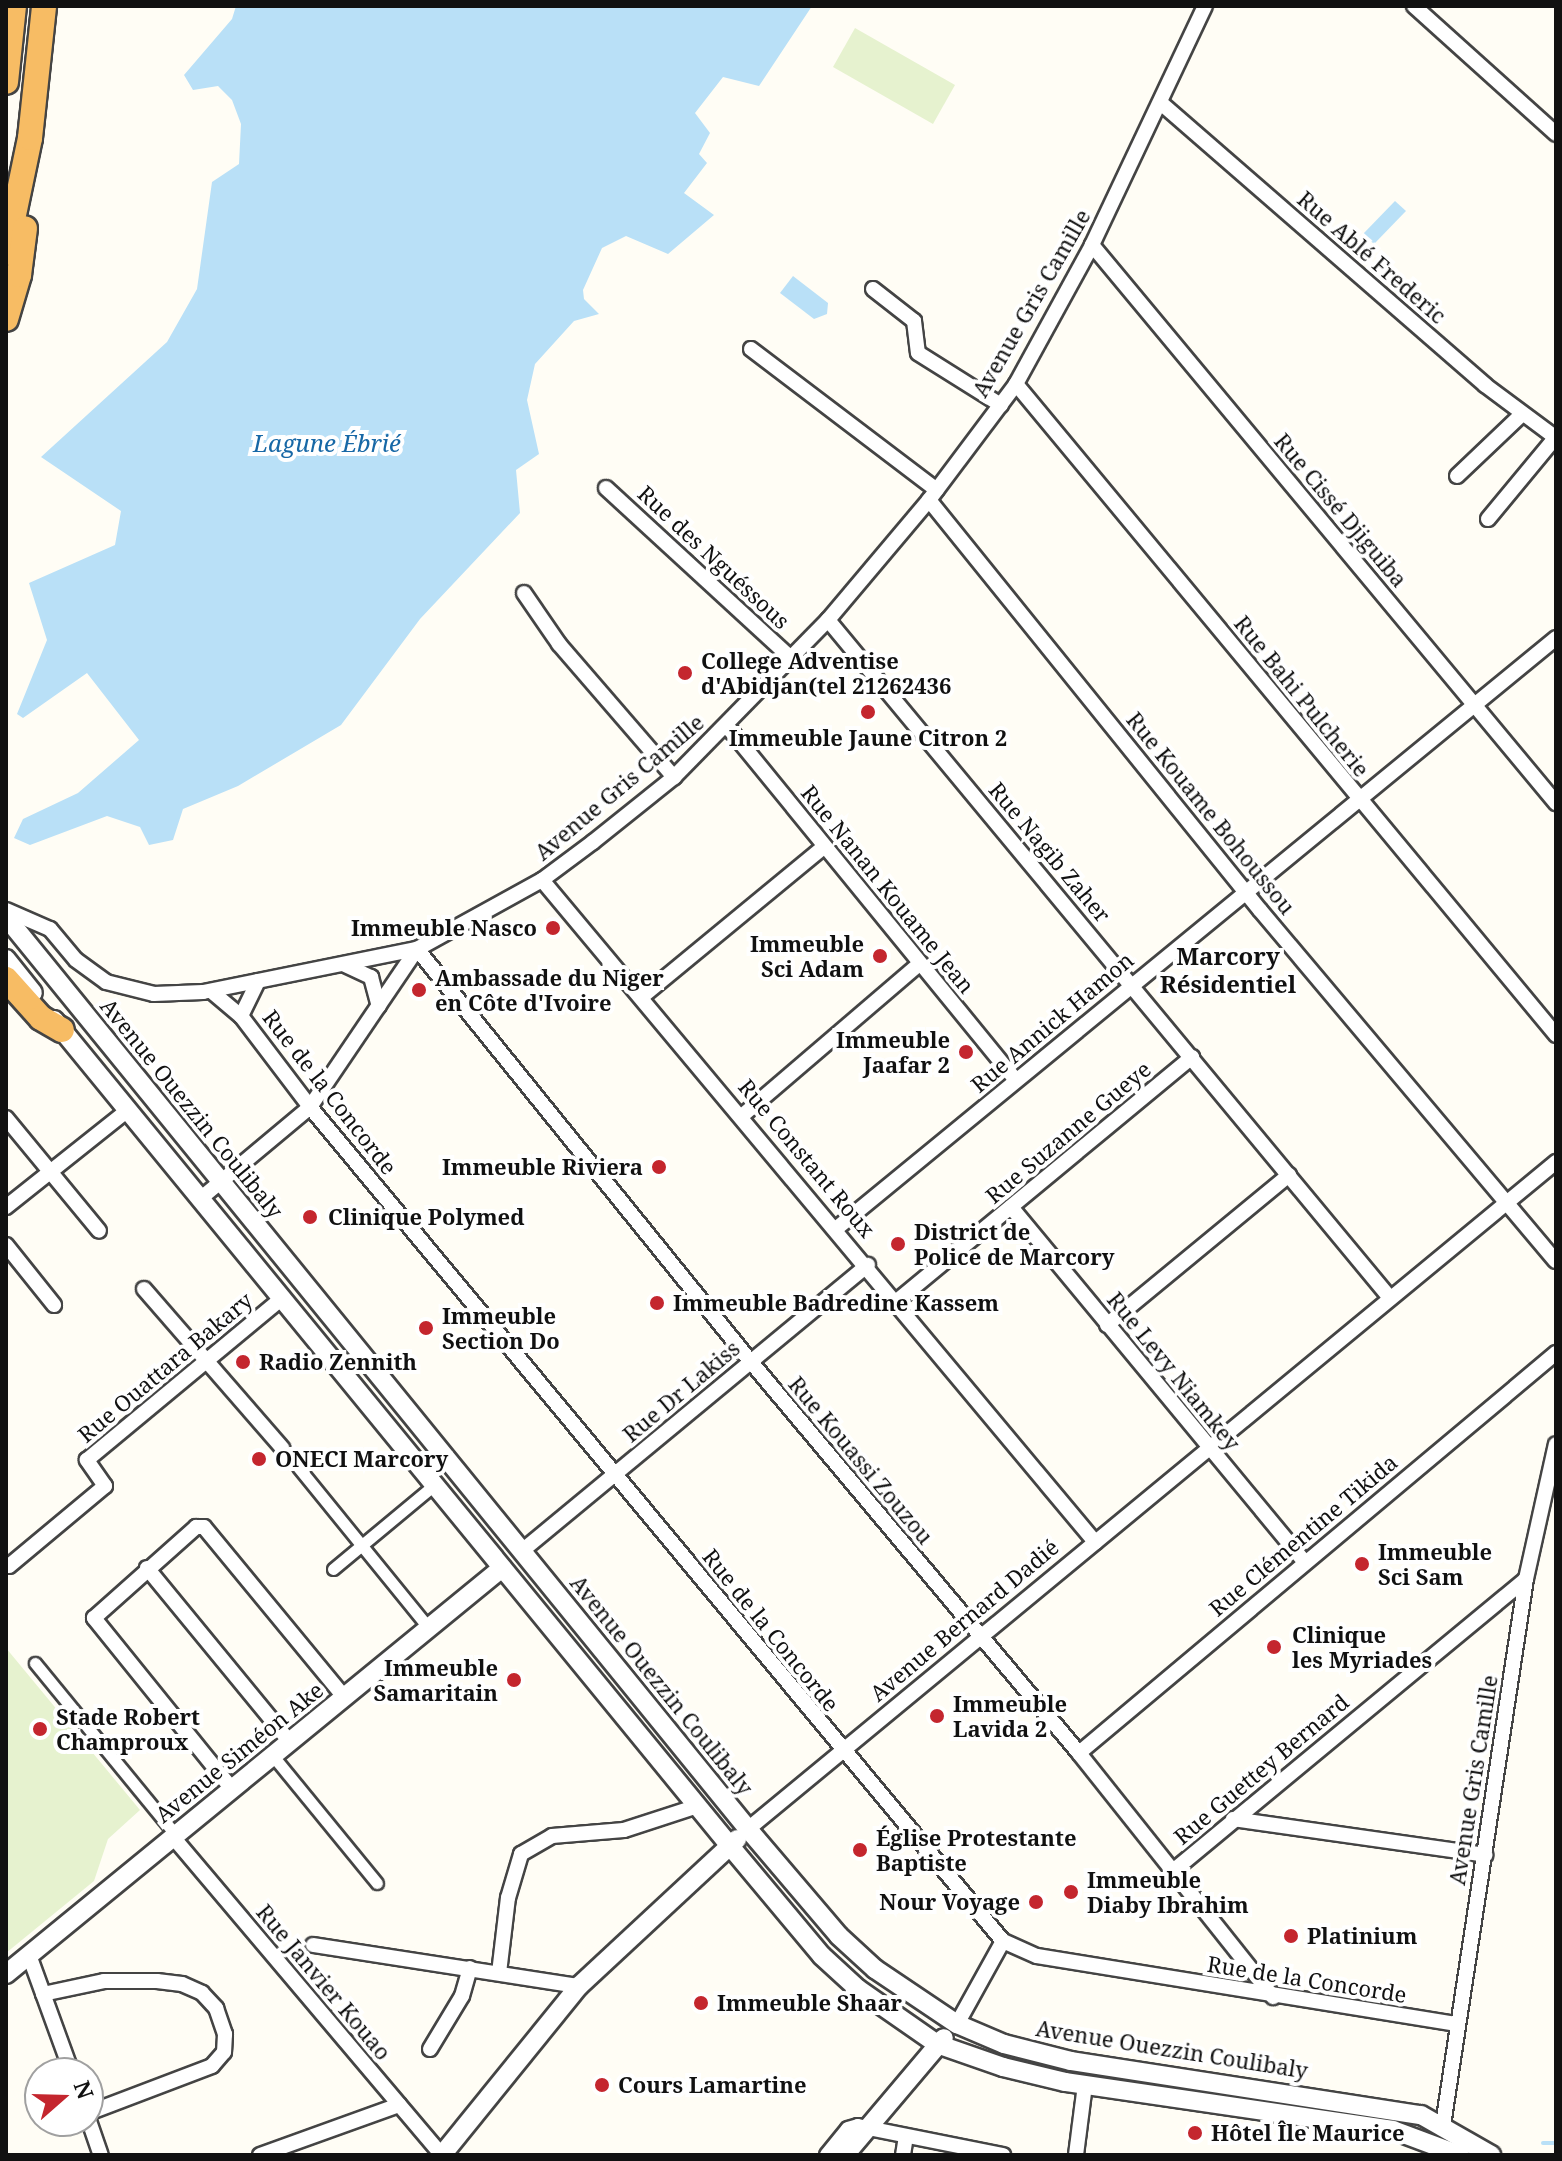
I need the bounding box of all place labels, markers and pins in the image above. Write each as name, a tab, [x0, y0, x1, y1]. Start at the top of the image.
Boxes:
place label: College Adventise d'Abidjan(tel 21262436	[701, 647, 951, 698]
marker: College Adventise d'Abidjan(tel 21262436	[676, 664, 694, 682]
marker: Immeuble Jaune Citron 2	[859, 703, 877, 721]
place label: Immeuble Jaune Citron 2	[729, 725, 1007, 751]
place label: Immeuble Nasco	[351, 915, 537, 941]
marker: Immeuble Nasco	[544, 919, 562, 937]
place label: Immeuble Sci Adam	[750, 930, 864, 982]
marker: Immeuble Sci Adam	[871, 947, 889, 965]
place label: Ambassade du Niger en Côte d'Ivoire	[435, 964, 664, 1016]
marker: Ambassade du Niger en Côte d'Ivoire	[410, 981, 428, 999]
place label: Immeuble Jaafar 2	[836, 1026, 950, 1078]
marker: Immeuble Jaafar 2	[957, 1043, 975, 1061]
place label: Immeuble Riviera	[442, 1154, 643, 1180]
marker: Immeuble Riviera	[650, 1158, 668, 1176]
place label: Clinique Polymed	[328, 1204, 524, 1230]
marker: Clinique Polymed	[299, 1206, 321, 1228]
place label: District de Police de Marcory	[914, 1218, 1115, 1270]
marker: District de Police de Marcory	[889, 1235, 907, 1253]
place label: Immeuble Badredine Kassem	[673, 1290, 999, 1316]
marker: Immeuble Badredine Kassem	[648, 1294, 666, 1312]
place label: Immeuble Section Do	[442, 1302, 560, 1354]
marker: Immeuble Section Do	[417, 1319, 435, 1337]
place label: Radio Zennith	[259, 1349, 417, 1375]
marker: Radio Zennith	[234, 1353, 252, 1371]
place label: ONECI Marcory	[275, 1446, 448, 1472]
marker: ONECI Marcory	[250, 1450, 268, 1468]
place label: Immeuble Sci Sam	[1378, 1538, 1492, 1590]
marker: Immeuble Sci Sam	[1353, 1555, 1371, 1573]
place label: Clinique les Myriades	[1292, 1621, 1432, 1672]
marker: Clinique les Myriades	[1263, 1636, 1285, 1658]
place label: Immeuble Samaritain	[373, 1654, 498, 1706]
marker: Immeuble Samaritain	[505, 1671, 523, 1689]
place label: Immeuble Lavida 2	[953, 1690, 1067, 1742]
place label: Stade Robert Champroux	[56, 1703, 200, 1754]
marker: Immeuble Lavida 2	[928, 1707, 946, 1725]
marker: Stade Robert Champroux	[31, 1720, 49, 1738]
place label: Église Protestante Baptiste	[876, 1824, 1076, 1876]
marker: Église Protestante Baptiste	[851, 1841, 869, 1859]
place label: Immeuble Diaby Ibrahim	[1087, 1866, 1249, 1918]
marker: Immeuble Diaby Ibrahim	[1062, 1883, 1080, 1901]
place label: Nour Voyage	[879, 1889, 1020, 1915]
marker: Nour Voyage	[1027, 1893, 1045, 1911]
place label: Platinium	[1307, 1923, 1417, 1949]
marker: Platinium	[1282, 1927, 1300, 1945]
place label: Immeuble Shaar	[717, 1990, 902, 2016]
marker: Immeuble Shaar	[692, 1994, 710, 2012]
place label: Cours Lamartine	[618, 2072, 807, 2098]
marker: Cours Lamartine	[593, 2076, 611, 2094]
place label: Hôtel Île Maurice	[1211, 2120, 1405, 2146]
marker: Hôtel Île Maurice	[1186, 2124, 1204, 2142]

